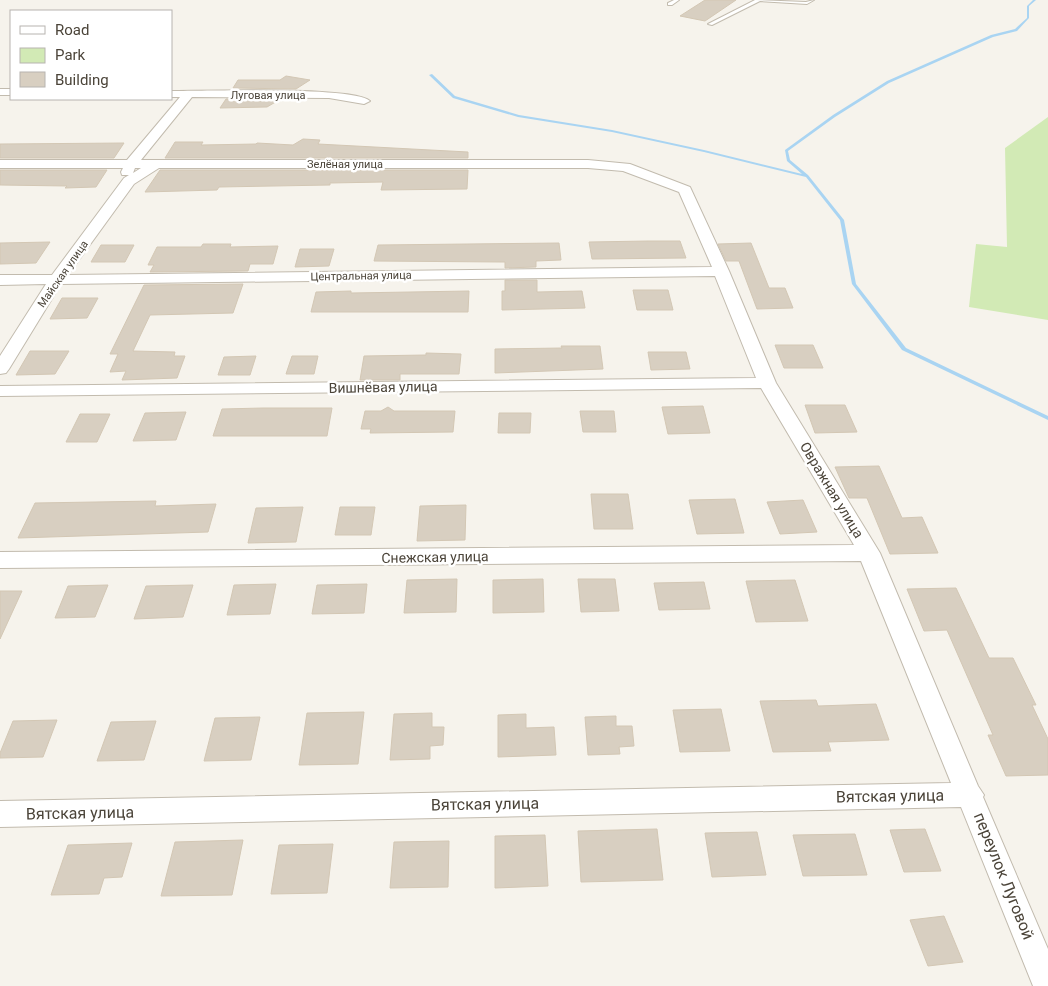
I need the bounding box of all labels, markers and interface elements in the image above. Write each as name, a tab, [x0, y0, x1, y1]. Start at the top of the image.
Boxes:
legend	[10, 10, 172, 100]
text: Road	[55, 21, 89, 39]
text: Park	[55, 46, 86, 64]
text: Building	[55, 71, 109, 89]
street label: Луговая улица	[230, 89, 306, 102]
street label: Зелёная улица	[307, 158, 383, 171]
street label: Майская улица	[35, 238, 91, 310]
street label: Центральная улица	[310, 269, 412, 283]
street label: Вишнёвая улица	[328, 378, 438, 396]
street label: Овражная улица	[797, 439, 867, 541]
street label: Снежская улица	[381, 548, 489, 566]
street label: Вятская улица	[836, 786, 944, 806]
street label: Вятская улица	[431, 794, 539, 814]
street label: Вятская улица	[26, 803, 134, 823]
street label: переулок Луговой	[970, 810, 1038, 942]

